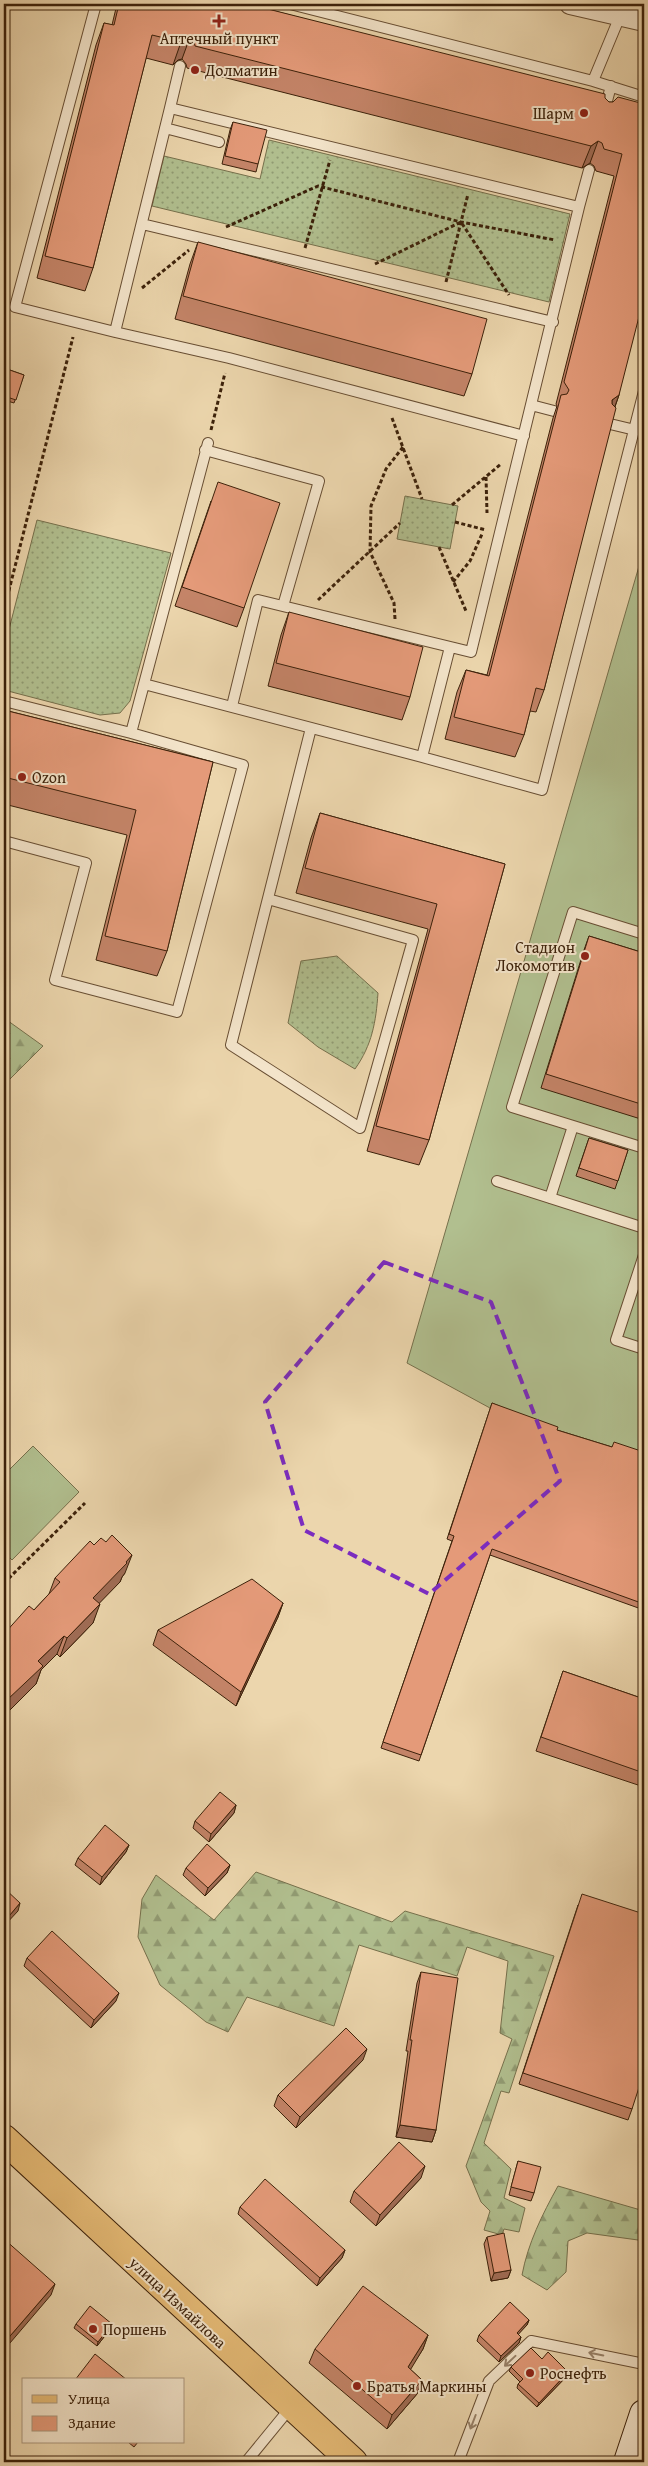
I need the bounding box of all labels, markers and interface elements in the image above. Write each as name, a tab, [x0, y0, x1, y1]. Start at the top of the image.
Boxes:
marker: Аптечный пункт	[213, 15, 225, 27]
place label: Аптечный пункт	[160, 26, 279, 50]
place label: Долматин	[204, 58, 278, 82]
marker: Долматин	[189, 64, 201, 76]
place label: Шарм	[533, 101, 574, 125]
marker: Шарм	[578, 107, 590, 119]
place label: Ozon	[32, 765, 66, 789]
marker: Ozon	[16, 771, 28, 783]
place label: Стадион Локомотив	[495, 935, 575, 977]
marker: Стадион Локомотив	[579, 950, 591, 962]
street label: улица Измайлова	[123, 2250, 232, 2354]
place label: Поршень	[103, 2317, 167, 2341]
marker: Поршень	[87, 2323, 99, 2335]
one-way arrow	[589, 2349, 605, 2358]
one-way arrow	[503, 2355, 516, 2367]
place label: Роснефть	[540, 2361, 607, 2385]
marker: Роснефть	[524, 2367, 536, 2379]
place label: Братья Маркины	[367, 2374, 486, 2398]
legend	[22, 2378, 185, 2444]
marker: Братья Маркины	[351, 2380, 363, 2392]
text: Улица	[68, 2388, 111, 2409]
text: Здание	[68, 2412, 116, 2433]
one-way arrow	[468, 2414, 477, 2429]

